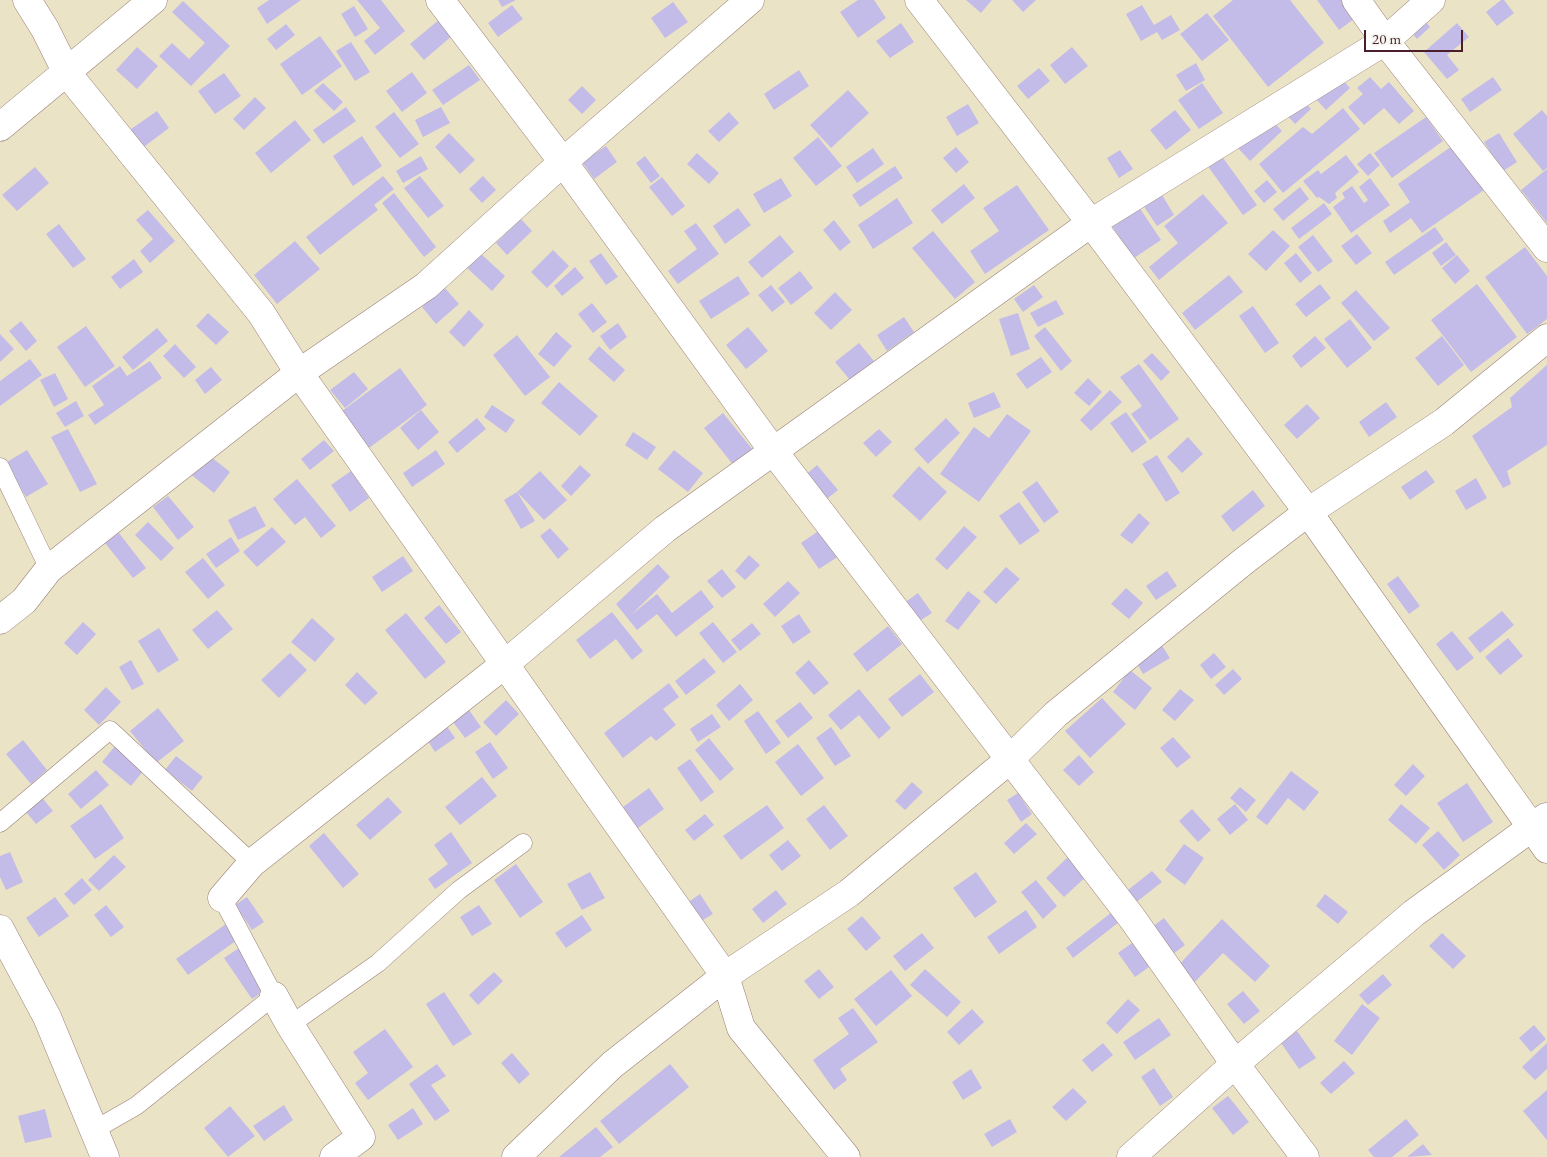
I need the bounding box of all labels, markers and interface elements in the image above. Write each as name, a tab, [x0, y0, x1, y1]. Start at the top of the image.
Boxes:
scale bar	[1367, 20, 1466, 52]
text: 20 m	[1372, 29, 1401, 48]

